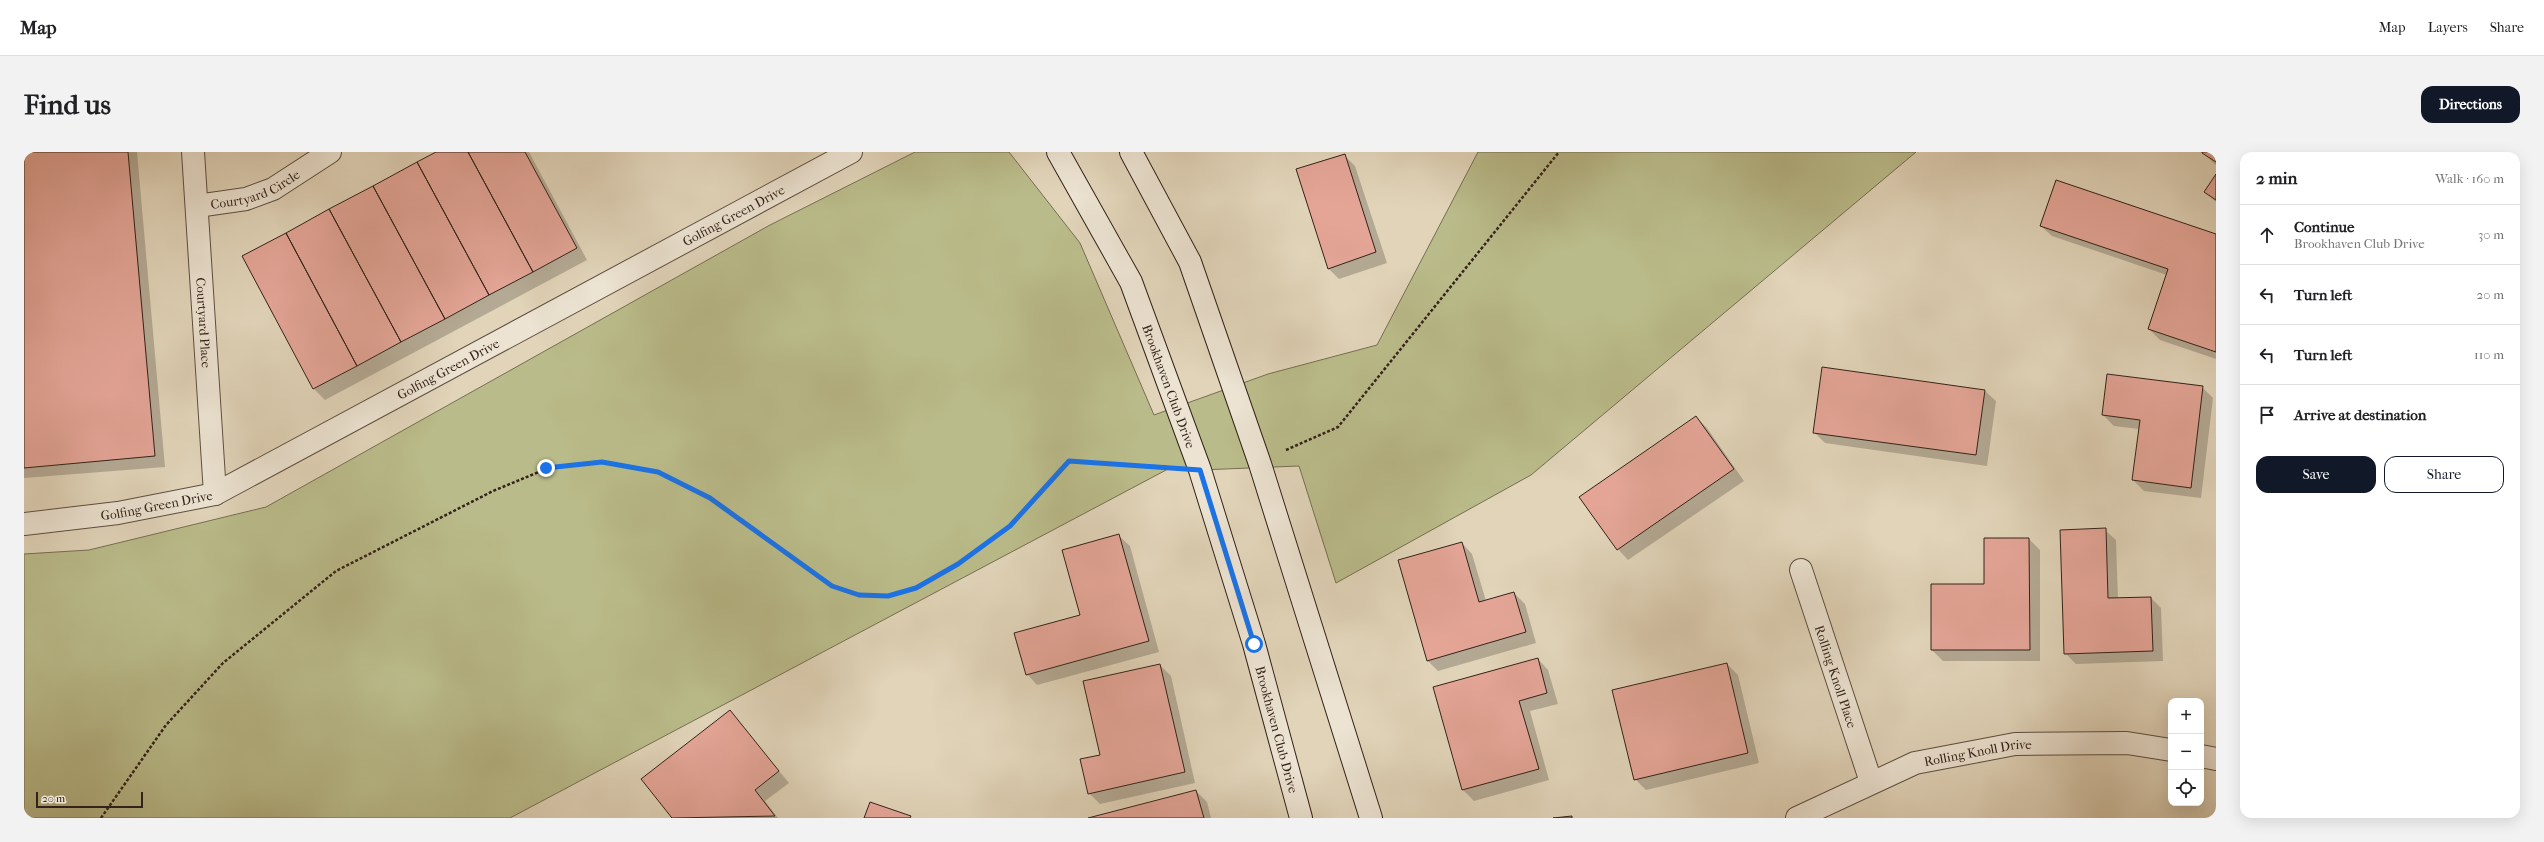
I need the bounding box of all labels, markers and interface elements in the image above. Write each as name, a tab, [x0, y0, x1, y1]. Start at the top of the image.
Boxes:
text: Map	[20, 17, 56, 39]
text: Map	[2379, 19, 2406, 36]
text: Layers	[2428, 19, 2468, 36]
text: Share	[2490, 19, 2524, 36]
button: Directions	[2421, 86, 2520, 123]
text: Find us	[24, 88, 111, 121]
street label: Courtyard Circle	[210, 166, 303, 212]
text: 2 min	[2256, 168, 2297, 188]
text: Walk · 160 m	[2435, 171, 2504, 186]
street label: Golfing Green Drive	[680, 182, 788, 249]
text: Continue	[2294, 218, 2354, 236]
icon: ahead	[2256, 224, 2278, 246]
text: 30 m	[2478, 227, 2504, 242]
text: Brookhaven Club Drive	[2294, 236, 2425, 251]
street label: Courtyard Place	[193, 277, 214, 369]
icon: left	[2256, 284, 2278, 306]
text: Turn left	[2294, 286, 2352, 304]
text: 20 m	[2477, 287, 2504, 302]
street label: Brookhaven Club Drive	[1139, 322, 1199, 451]
street label: Golfing Green Drive	[395, 335, 502, 403]
icon: left	[2256, 344, 2278, 366]
text: Turn left	[2294, 346, 2352, 364]
text: 110 m	[2474, 347, 2504, 362]
icon: arrive	[2256, 404, 2278, 426]
text: Arrive at destination	[2294, 406, 2426, 424]
button: Save	[2256, 456, 2376, 493]
button: Share	[2384, 456, 2504, 493]
route end	[537, 459, 555, 477]
street label: Golfing Green Drive	[100, 488, 214, 523]
street label: Rolling Knoll Place	[1812, 623, 1860, 730]
route start	[1245, 635, 1263, 653]
street label: Brookhaven Club Drive	[1252, 664, 1301, 795]
map controls	[2168, 698, 2204, 806]
button: +	[2168, 698, 2204, 734]
button: −	[2168, 734, 2204, 770]
street label: Rolling Knoll Drive	[1923, 737, 2032, 769]
button: locate	[2168, 770, 2204, 806]
scale bar	[36, 790, 143, 809]
text: 20 m	[42, 792, 65, 805]

